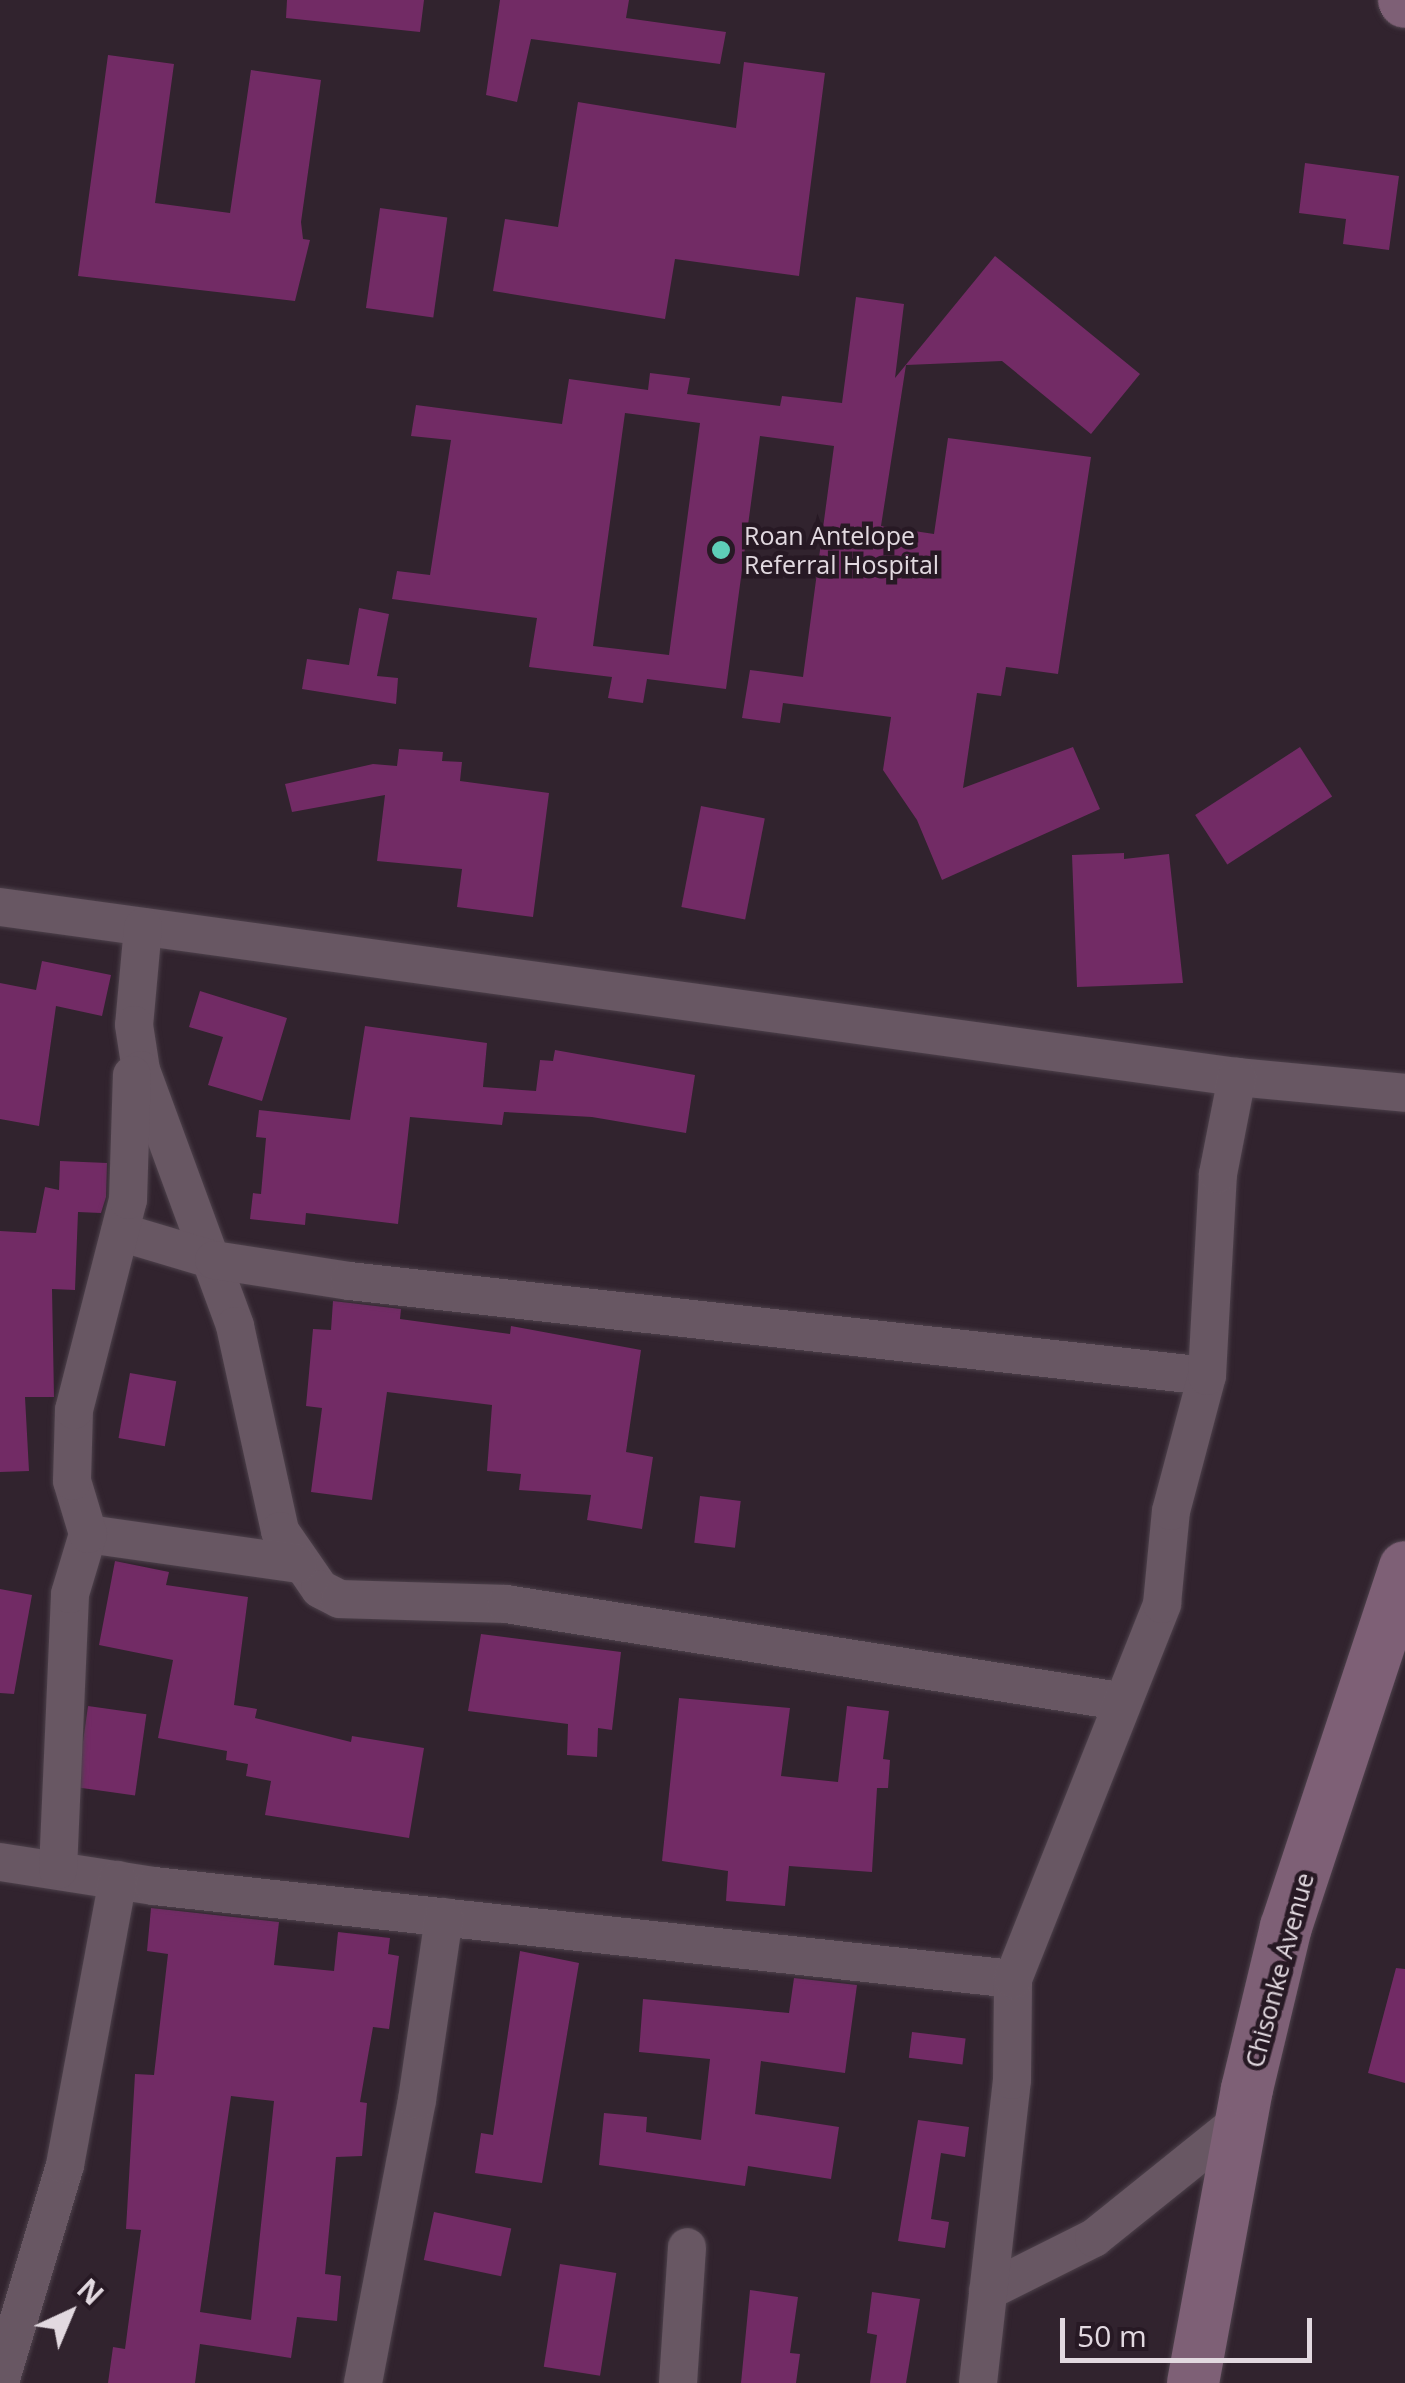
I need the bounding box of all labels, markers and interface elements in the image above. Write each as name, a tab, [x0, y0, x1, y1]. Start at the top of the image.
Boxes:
place label: Roan Antelope Referral Hospital	[744, 521, 939, 580]
marker: Roan Antelope Referral Hospital	[708, 537, 734, 563]
street label: Chisonke Avenue	[1239, 1869, 1319, 2071]
north arrow	[20, 2263, 120, 2363]
text: N	[69, 2270, 112, 2313]
scale bar	[1065, 2298, 1318, 2360]
text: 50 m	[1077, 2315, 1147, 2356]

